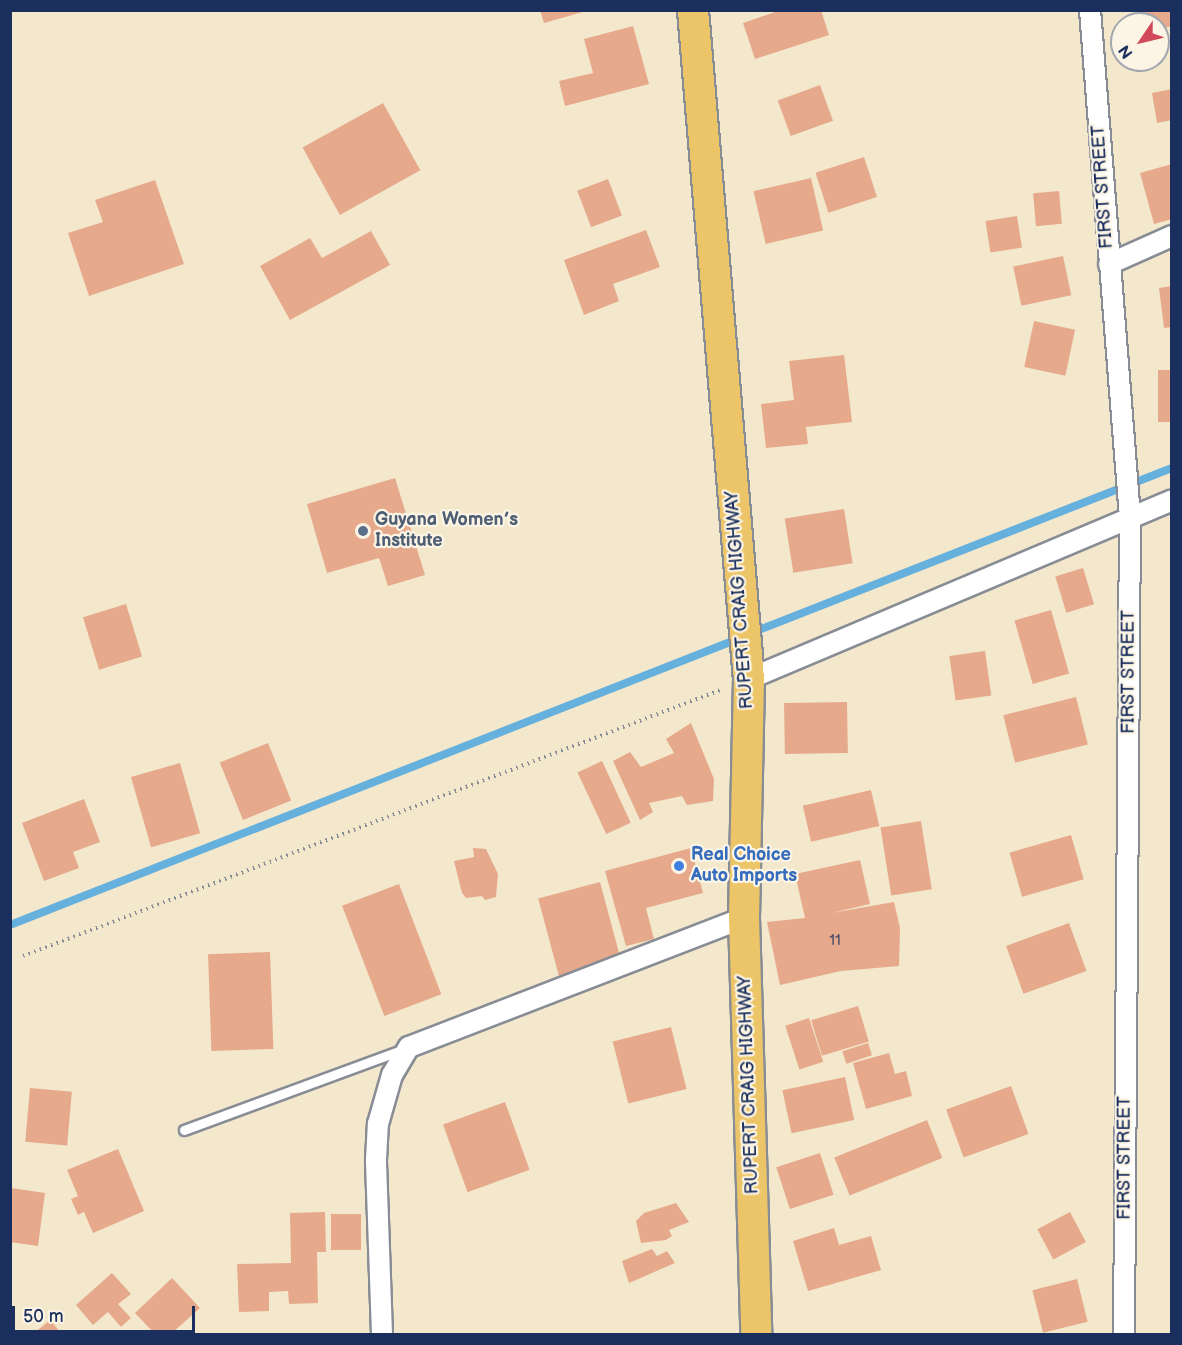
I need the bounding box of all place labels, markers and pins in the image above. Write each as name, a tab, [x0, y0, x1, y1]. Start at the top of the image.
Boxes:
place label: Guyana Women’s Institute	[375, 510, 518, 552]
marker: Guyana Women’s Institute	[356, 524, 370, 538]
place label: Real Choice Auto Imports	[691, 845, 797, 888]
marker: Real Choice Auto Imports	[672, 859, 686, 873]

